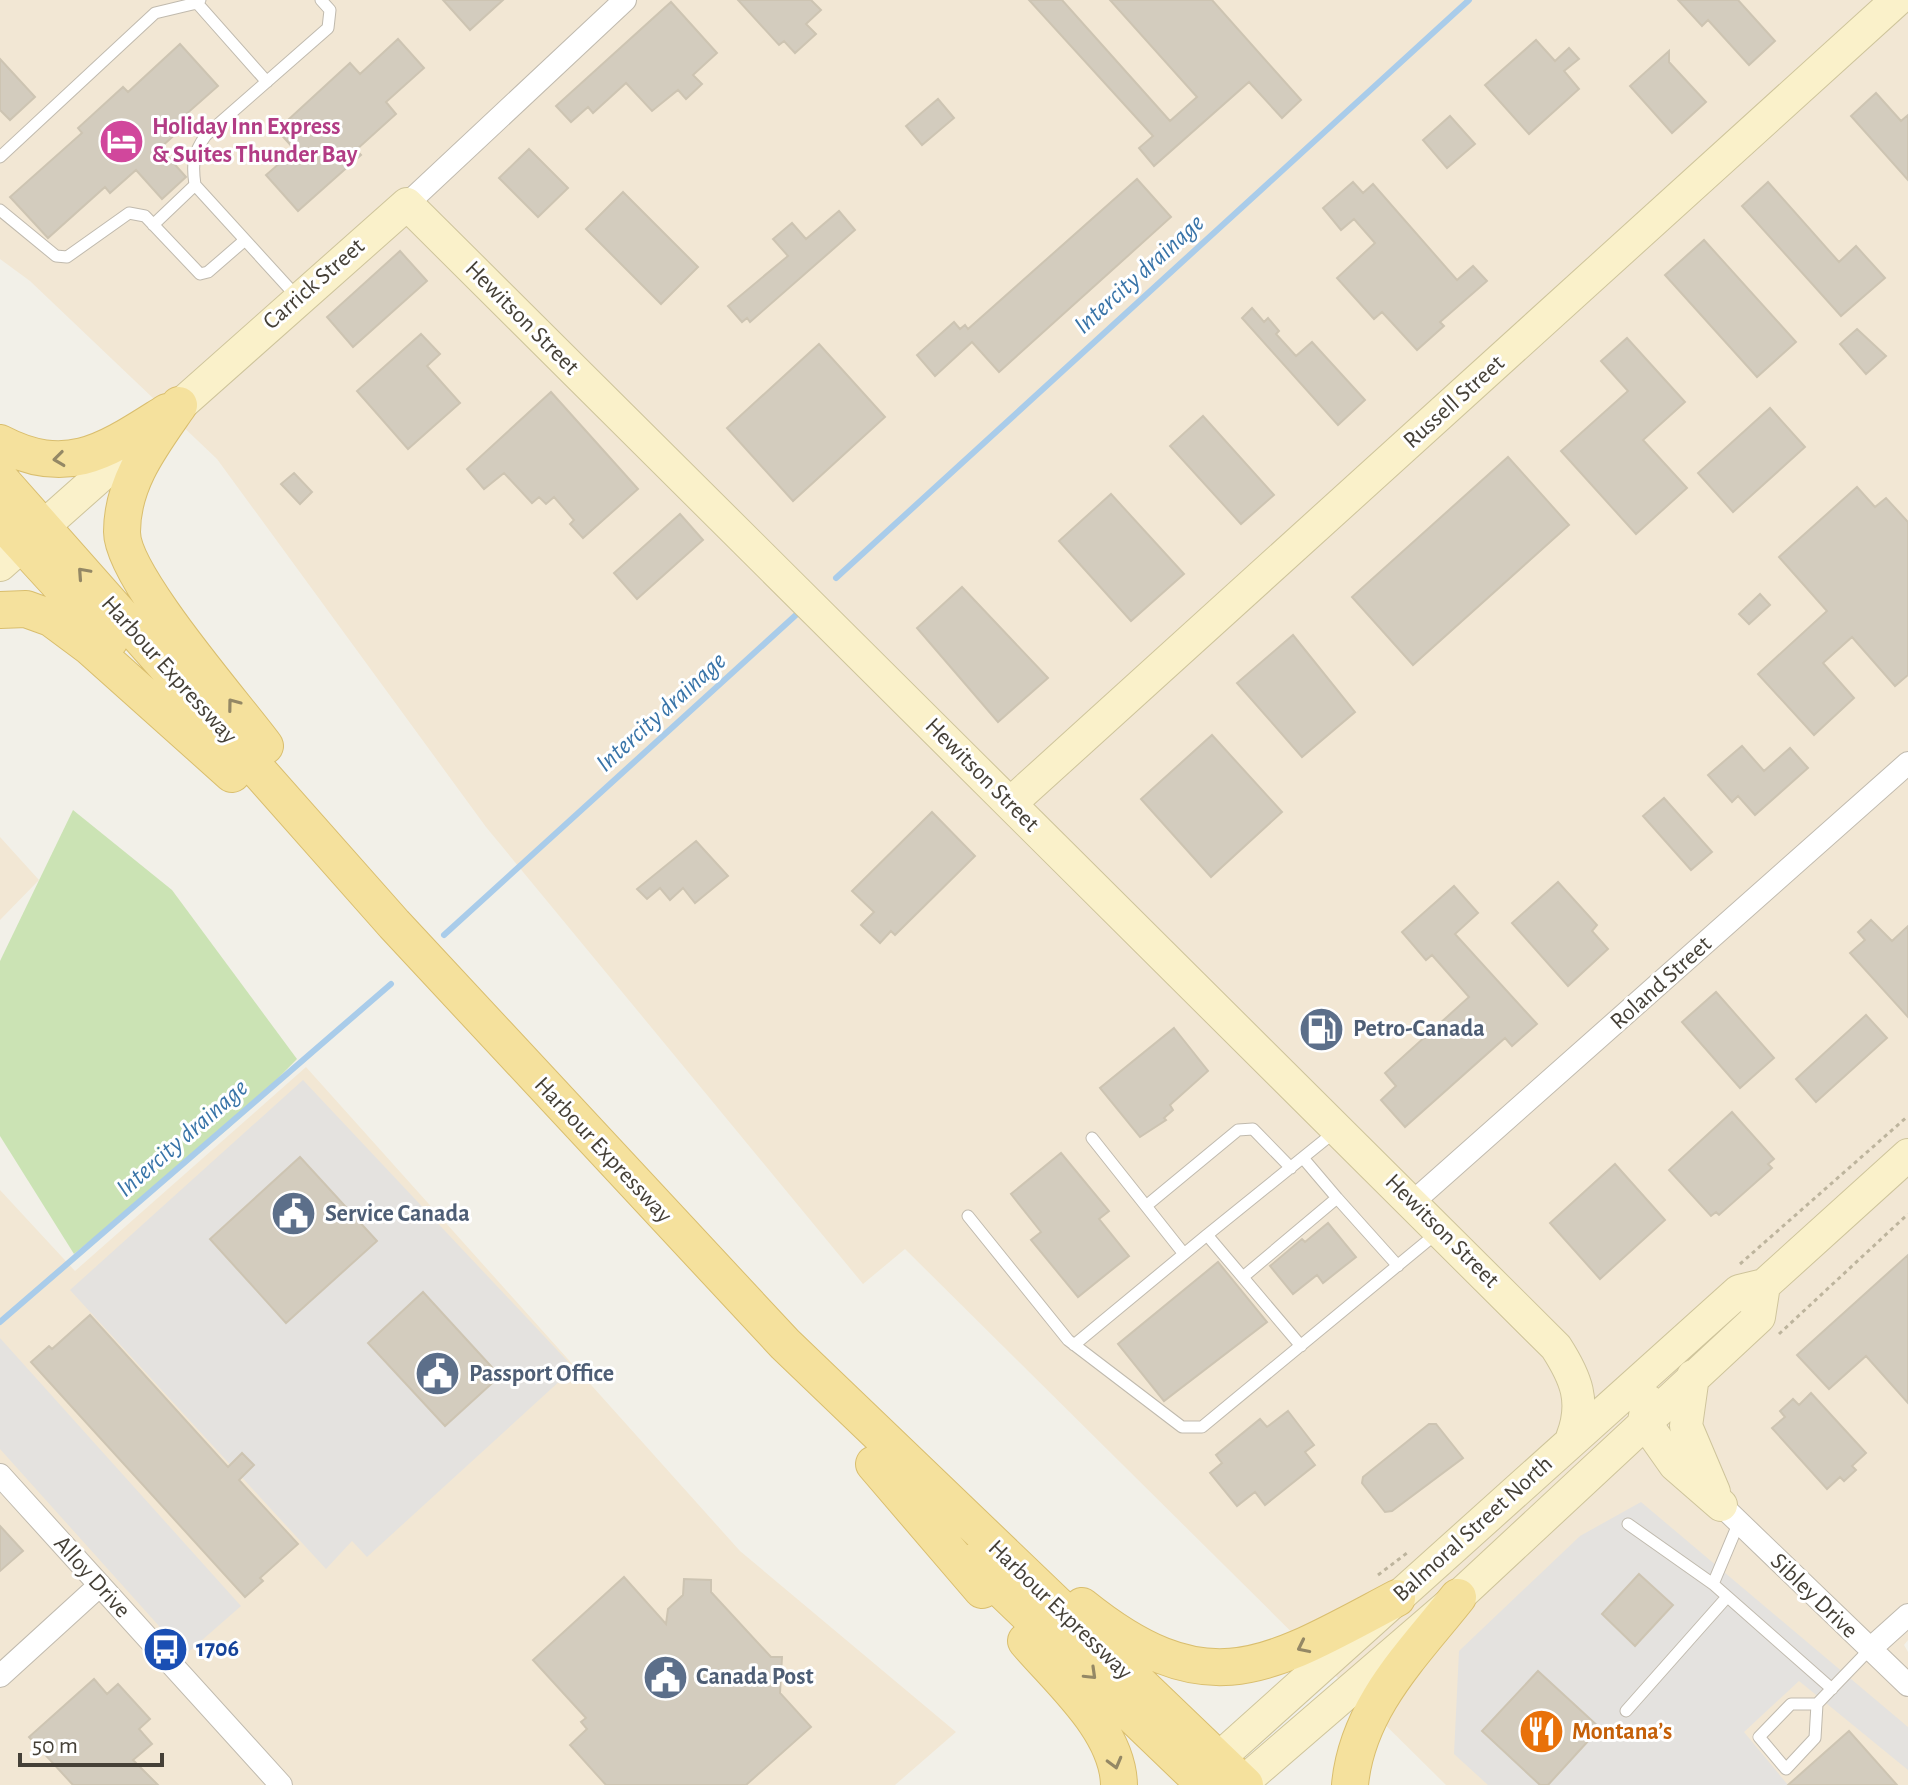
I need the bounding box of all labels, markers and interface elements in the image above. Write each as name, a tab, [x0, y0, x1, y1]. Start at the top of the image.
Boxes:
place label: Holiday Inn Express & Suites Thunder Bay	[152, 115, 358, 167]
hotel icon: Holiday Inn Express & Suites Thunder Bay	[97, 117, 145, 165]
water label: Intercity drainage	[1069, 209, 1209, 339]
street label: Carrick Street	[259, 234, 369, 334]
street label: Hewitson Street	[461, 257, 584, 380]
street label: Russell Street	[1399, 351, 1509, 453]
one-way arrow	[52, 451, 65, 468]
one-way arrow	[78, 567, 93, 582]
street label: Harbour Expressway	[97, 591, 241, 749]
water label: Intercity drainage	[591, 647, 731, 777]
one-way arrow	[228, 698, 242, 713]
street label: Hewitson Street	[921, 714, 1044, 837]
street label: Roland Street	[1606, 932, 1716, 1034]
fuel station icon: Petro-Canada	[1298, 1005, 1346, 1053]
place label: Petro-Canada	[1353, 1017, 1485, 1041]
street label: Harbour Expressway	[530, 1072, 676, 1228]
water label: Intercity drainage	[111, 1074, 253, 1202]
street label: Hewitson Street	[1381, 1170, 1504, 1293]
public building icon: Service Canada	[270, 1190, 318, 1238]
place label: Service Canada	[325, 1202, 470, 1226]
public building icon: Passport Office	[414, 1350, 462, 1398]
place label: Passport Office	[469, 1362, 614, 1386]
street label: Balmoral Street North	[1389, 1452, 1557, 1606]
street label: Alloy Drive	[49, 1531, 135, 1623]
street label: Harbour Expressway	[983, 1535, 1137, 1685]
street label: Sibley Drive	[1766, 1549, 1862, 1643]
bus stop icon: 1706	[141, 1625, 189, 1673]
place label: 1706	[196, 1637, 239, 1661]
one-way arrow	[1296, 1637, 1311, 1653]
public building icon: Canada Post	[641, 1653, 689, 1701]
place label: Canada Post	[696, 1665, 814, 1689]
one-way arrow	[1081, 1665, 1096, 1679]
restaurant icon: Montana’s	[1517, 1708, 1565, 1756]
scale bar	[20, 1717, 162, 1767]
place label: Montana’s	[1572, 1720, 1672, 1744]
text: 50 m	[32, 1734, 78, 1758]
one-way arrow	[1106, 1756, 1122, 1770]

